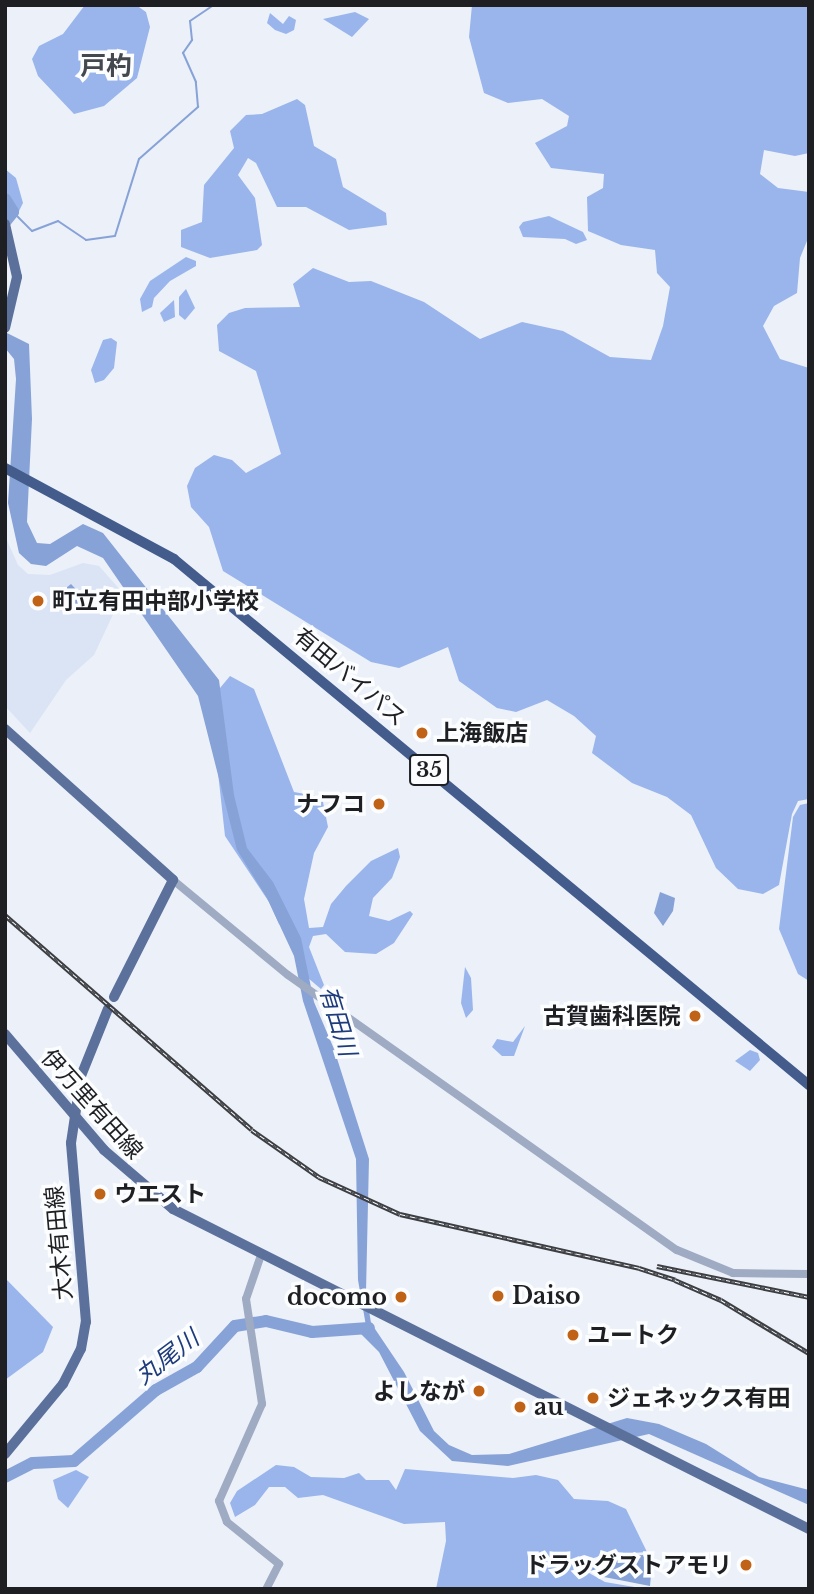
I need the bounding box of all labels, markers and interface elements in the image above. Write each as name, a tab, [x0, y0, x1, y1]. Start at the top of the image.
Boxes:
district label: 戸杓	[80, 51, 132, 83]
place label: 町立有田中部小学校	[52, 587, 259, 615]
marker: 町立有田中部小学校	[30, 593, 46, 609]
street label: 有田バイパス	[288, 622, 412, 732]
place label: 上海飯店	[436, 719, 528, 747]
marker: 上海飯店	[414, 725, 430, 741]
road number: 35	[408, 752, 450, 788]
place label: ナフコ	[296, 790, 365, 818]
marker: ナフコ	[371, 796, 387, 812]
water label: 有田川	[314, 982, 362, 1060]
place label: 古賀歯科医院	[543, 1002, 681, 1030]
marker: 古賀歯科医院	[687, 1008, 703, 1024]
street label: 伊万里有田線	[36, 1043, 148, 1165]
place label: ウエスト	[114, 1180, 206, 1208]
street label: 大木有田線	[40, 1185, 78, 1301]
marker: ウエスト	[92, 1186, 108, 1202]
place label: Daiso	[512, 1282, 580, 1310]
place label: docomo	[287, 1283, 387, 1311]
marker: Daiso	[490, 1288, 506, 1304]
marker: docomo	[393, 1289, 409, 1305]
place label: ユートク	[587, 1321, 679, 1349]
water label: 丸尾川	[130, 1324, 204, 1390]
marker: ユートク	[565, 1327, 581, 1343]
place label: よしなが	[373, 1377, 465, 1405]
marker: よしなが	[471, 1383, 487, 1399]
place label: ジェネックス有田	[607, 1384, 791, 1412]
marker: ジェネックス有田	[585, 1390, 601, 1406]
place label: au	[534, 1393, 564, 1421]
marker: au	[512, 1399, 528, 1415]
place label: ドラッグストアモリ	[525, 1551, 732, 1579]
marker: ドラッグストアモリ	[738, 1557, 754, 1573]

